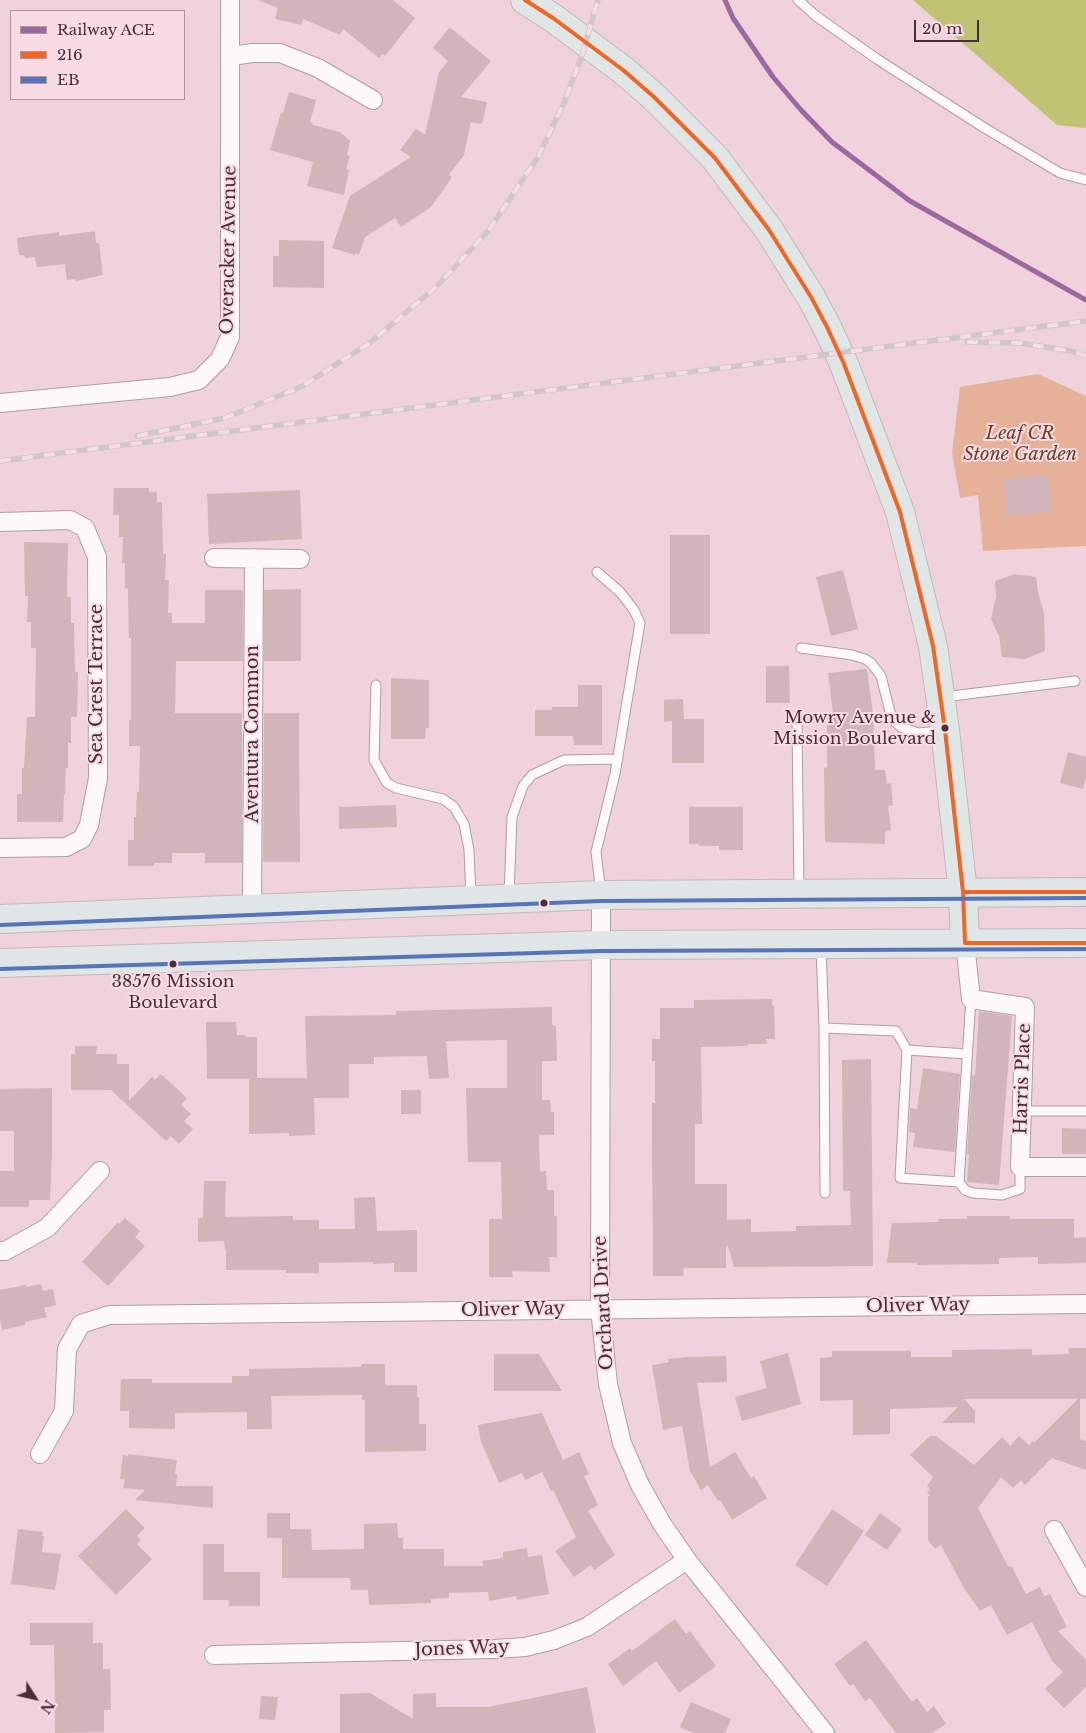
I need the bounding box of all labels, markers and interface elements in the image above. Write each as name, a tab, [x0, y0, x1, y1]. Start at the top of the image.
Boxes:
legend	[10, 10, 185, 100]
scale bar	[916, 10, 981, 42]
text: 20 m	[922, 19, 962, 38]
text: Railway ACE	[57, 20, 155, 39]
text: 216	[57, 45, 83, 64]
text: EB	[57, 70, 79, 89]
street label: Overacker Avenue	[217, 165, 241, 335]
park label: Leaf CR Stone Garden	[963, 423, 1077, 466]
street label: Sea Crest Terrace	[86, 604, 108, 764]
street label: Aventura Common	[242, 645, 264, 823]
place label: Mowry Avenue & Mission Boulevard	[773, 708, 936, 748]
marker: Mowry Avenue & Mission Boulevard	[940, 723, 950, 733]
unlabelled marker	[539, 898, 549, 908]
marker: 38576 Mission Boulevard	[168, 959, 178, 969]
place label: 38576 Mission Boulevard	[111, 972, 235, 1012]
street label: Harris Place	[1010, 1023, 1036, 1135]
street label: Orchard Drive	[590, 1235, 618, 1371]
street label: Oliver Way	[866, 1294, 970, 1318]
street label: Oliver Way	[461, 1298, 565, 1322]
street label: Jones Way	[414, 1637, 510, 1661]
north arrow	[10, 1673, 60, 1723]
text: N	[36, 1696, 58, 1717]

